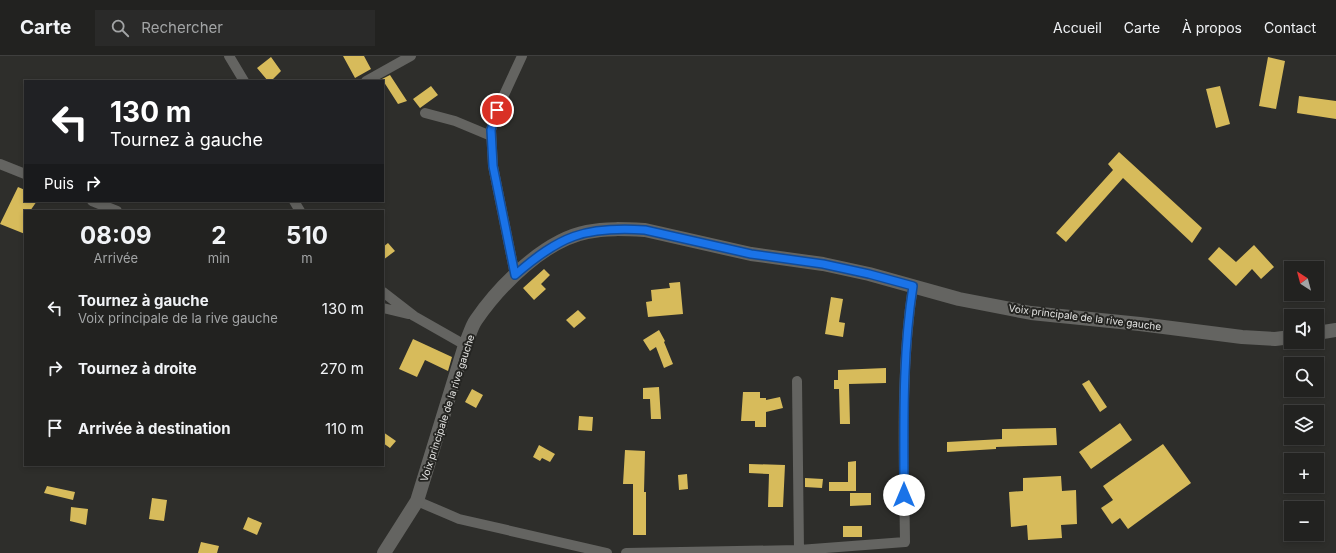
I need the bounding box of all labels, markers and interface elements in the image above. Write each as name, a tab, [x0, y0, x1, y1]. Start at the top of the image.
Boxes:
search box	[95, 10, 375, 46]
text: Carte	[20, 16, 71, 39]
icon: search	[109, 17, 131, 39]
text: Rechercher	[141, 18, 223, 37]
text: Accueil	[1053, 19, 1102, 36]
text: Carte	[1124, 19, 1160, 36]
text: À propos	[1182, 19, 1242, 36]
text: Contact	[1264, 19, 1316, 36]
pin	[480, 93, 514, 127]
text: 130 m	[110, 95, 191, 129]
icon: left	[44, 96, 96, 148]
icon: arrive	[486, 99, 508, 121]
text: Tournez à gauche	[110, 129, 263, 150]
icon: right	[82, 172, 104, 194]
text: Puis	[44, 174, 74, 193]
text: 08:09	[80, 221, 152, 250]
text: 2	[211, 221, 226, 250]
text: 510	[286, 221, 328, 250]
text: Arrivée	[94, 250, 138, 266]
text: min	[208, 250, 230, 266]
text: m	[301, 250, 313, 266]
north arrow	[1284, 261, 1324, 301]
map controls	[1284, 261, 1324, 541]
text: Tournez à gauche	[78, 291, 209, 310]
icon: left	[44, 297, 66, 319]
text: 130 m	[322, 299, 364, 318]
street label: Voix principale de la rive gauche	[1008, 302, 1162, 332]
button: sound	[1284, 309, 1324, 349]
text: Voix principale de la rive gauche	[78, 310, 278, 326]
street label: Voix principale de la rive gauche	[418, 333, 476, 483]
icon: right	[44, 357, 66, 379]
button: search	[1284, 357, 1324, 397]
text: Tournez à droite	[78, 359, 197, 378]
text: 270 m	[320, 359, 364, 378]
button: layers	[1284, 405, 1324, 445]
icon: arrive	[44, 417, 66, 439]
text: Arrivée à destination	[78, 419, 231, 438]
text: 110 m	[325, 419, 364, 438]
button: +	[1284, 453, 1324, 493]
position arrow	[883, 474, 925, 516]
button: −	[1284, 501, 1324, 541]

